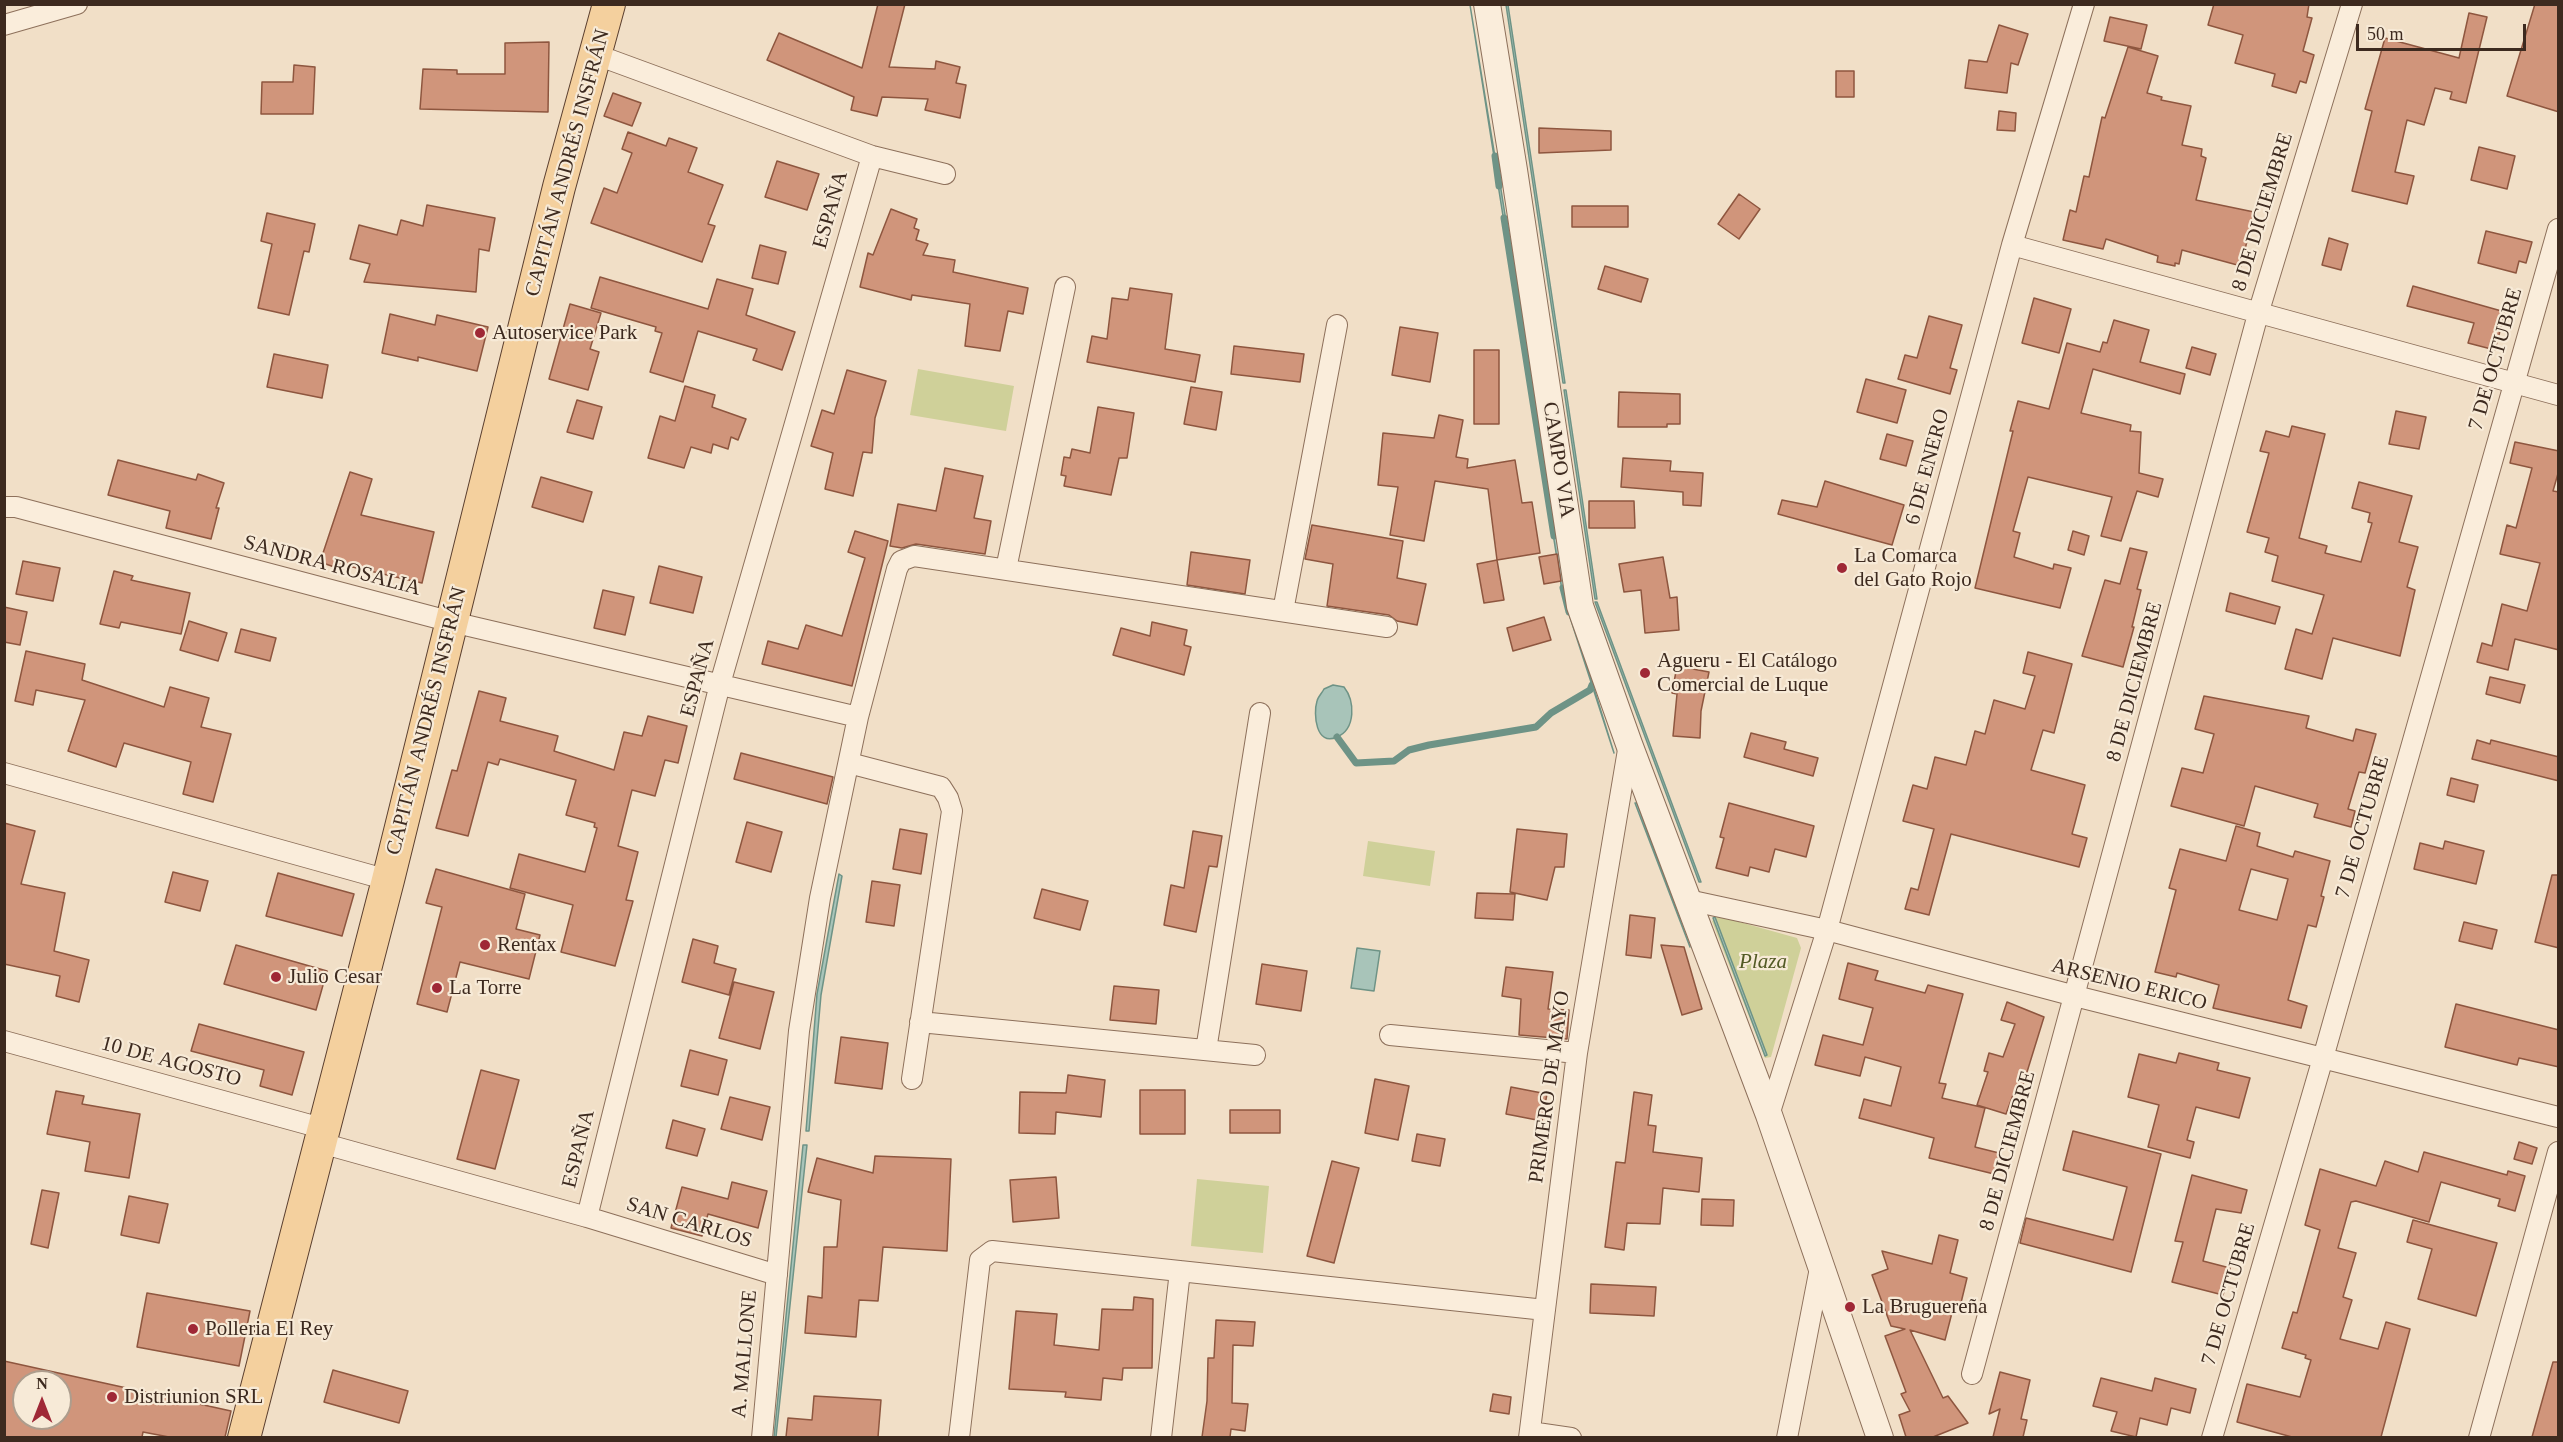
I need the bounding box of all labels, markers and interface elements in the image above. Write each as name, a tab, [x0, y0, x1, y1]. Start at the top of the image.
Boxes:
scale bar	[2359, 12, 2528, 50]
text: 50 m	[2367, 24, 2404, 44]
street label: CAPITÁN ANDRÉS INSFRÁN	[520, 27, 616, 299]
street label: 8 DE DICIEMBRE	[2227, 130, 2299, 294]
street label: ESPAÑA	[808, 168, 854, 252]
street label: 7 DE OCTUBRE	[2464, 285, 2528, 433]
place label: Autoservice Park	[492, 320, 637, 346]
marker: Autoservice Park	[473, 326, 487, 340]
street label: CAMPO VIA	[1536, 400, 1580, 520]
street label: 6 DE ENERO	[1900, 406, 1956, 528]
street label: SANDRA ROSALIA	[241, 530, 423, 602]
place label: La Comarca del Gato Rojo	[1854, 543, 1972, 593]
marker: La Comarca del Gato Rojo	[1835, 561, 1849, 575]
street label: CAPITÁN ANDRÉS INSFRÁN	[381, 584, 473, 858]
street label: 8 DE DICIEMBRE	[2102, 599, 2168, 765]
street label: ESPAÑA	[676, 636, 720, 720]
place label: Agueru - El Catálogo Comercial de Luque	[1657, 648, 1837, 698]
marker: Agueru - El Catálogo Comercial de Luque	[1638, 666, 1652, 680]
street label: 7 DE OCTUBRE	[2331, 753, 2395, 901]
place label: Rentax	[497, 932, 556, 958]
marker: Rentax	[478, 938, 492, 952]
park label: Plaza	[1739, 949, 1787, 975]
street label: ARSENIO ERICO	[2049, 954, 2209, 1016]
place label: Julio Cesar	[288, 964, 382, 990]
marker: Julio Cesar	[269, 970, 283, 984]
place label: La Torre	[449, 975, 522, 1001]
marker: La Torre	[430, 981, 444, 995]
street label: PRIMERO DE MAYO	[1524, 989, 1576, 1185]
street label: 10 DE AGOSTO	[98, 1031, 244, 1093]
street label: 8 DE DICIEMBRE	[1975, 1068, 2041, 1234]
street label: ESPAÑA	[557, 1107, 601, 1191]
street label: SAN CARLOS	[623, 1192, 755, 1254]
street label: 7 DE OCTUBRE	[2197, 1220, 2261, 1368]
street label: A. MALLONE	[727, 1289, 763, 1419]
place label: La Bruguereña	[1862, 1294, 1987, 1320]
marker: La Bruguereña	[1843, 1300, 1857, 1314]
place label: Polleria El Rey	[205, 1316, 333, 1342]
marker: Polleria El Rey	[186, 1322, 200, 1336]
north arrow	[12, 1370, 72, 1430]
text: N	[36, 1375, 48, 1392]
place label: Distriunion SRL	[124, 1384, 263, 1410]
marker: Distriunion SRL	[105, 1390, 119, 1404]

